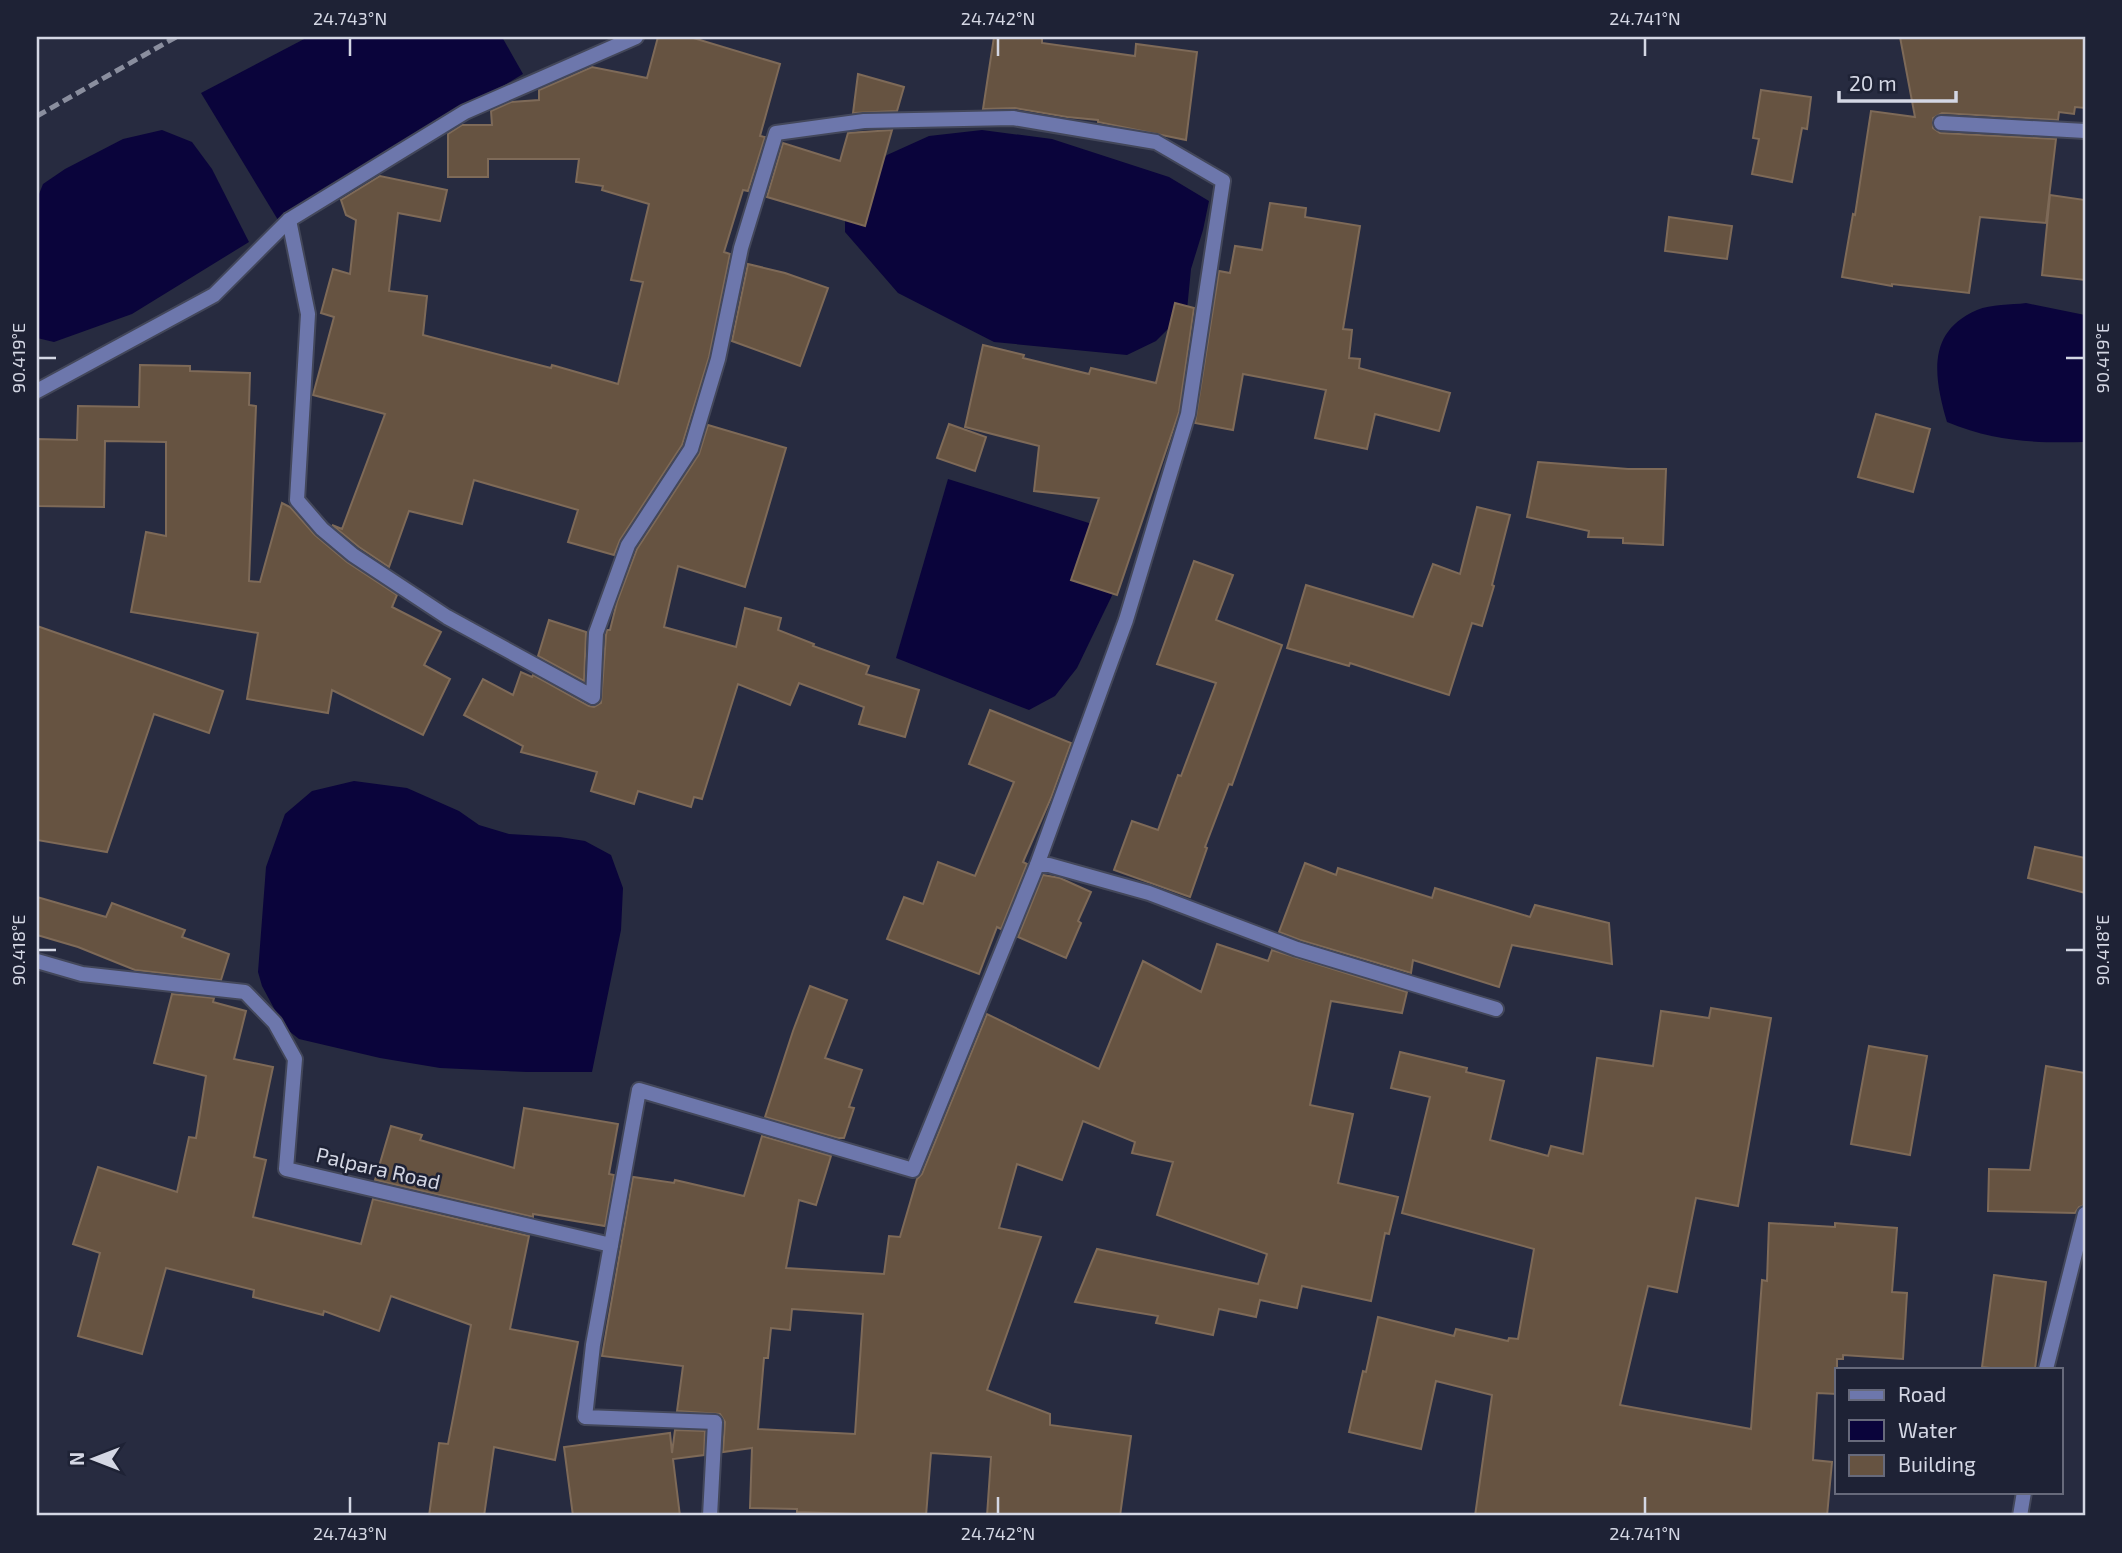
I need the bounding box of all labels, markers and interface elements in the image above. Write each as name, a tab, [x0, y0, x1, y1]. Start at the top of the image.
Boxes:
text: 24.743°N	[313, 7, 387, 29]
text: 24.742°N	[961, 7, 1035, 29]
text: 24.741°N	[1609, 7, 1681, 29]
scale bar	[1839, 60, 1956, 104]
text: 20 m	[1849, 70, 1897, 95]
text: 90.419°E	[7, 323, 29, 393]
text: 90.419°E	[2091, 323, 2113, 393]
text: 90.418°E	[7, 915, 29, 985]
text: 90.418°E	[2091, 915, 2113, 985]
street label: Palpara Road	[314, 1141, 443, 1194]
legend	[1835, 1368, 2062, 1494]
text: Road	[1898, 1381, 1946, 1406]
text: Water	[1898, 1417, 1957, 1442]
north arrow	[60, 1424, 130, 1494]
text: Building	[1898, 1451, 1976, 1476]
text: N	[65, 1452, 88, 1466]
text: 24.743°N	[313, 1522, 387, 1544]
text: 24.742°N	[961, 1522, 1035, 1544]
text: 24.741°N	[1609, 1522, 1681, 1544]

